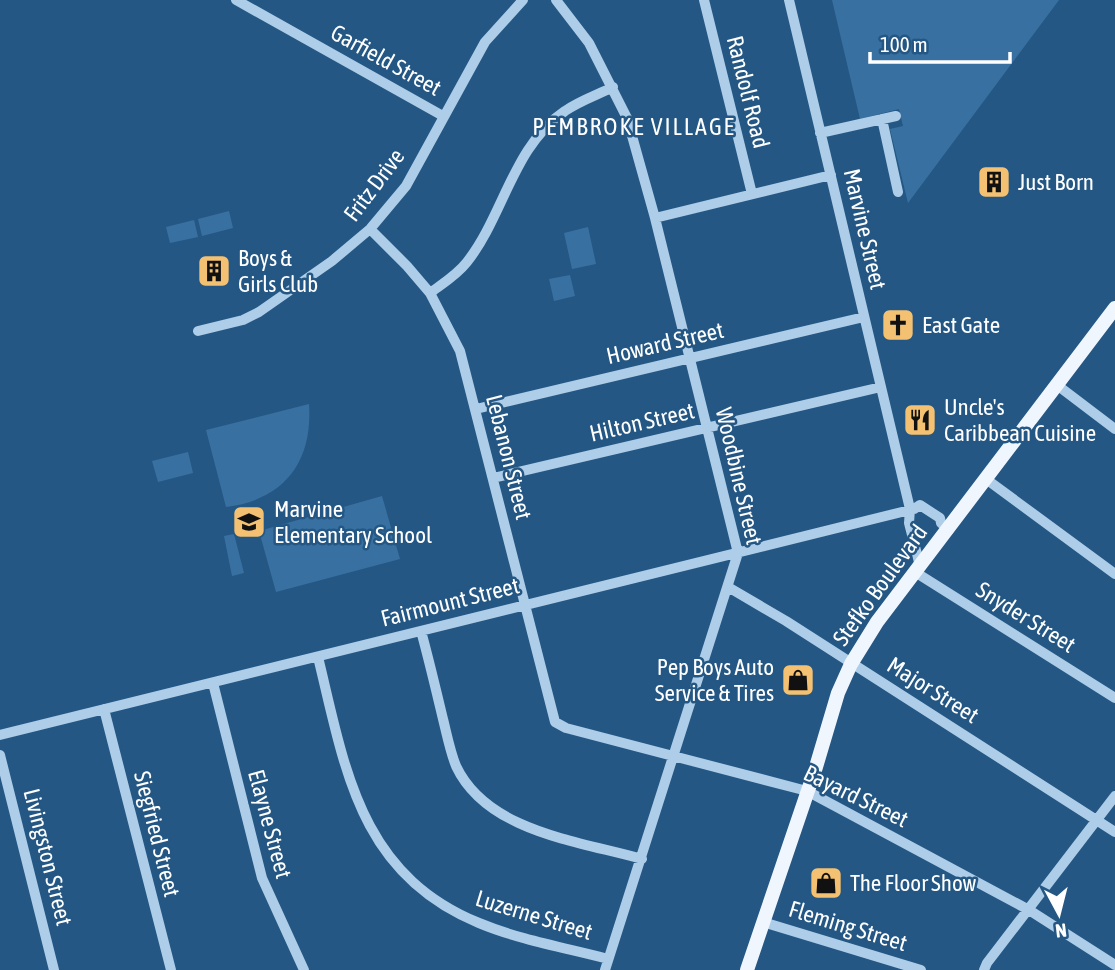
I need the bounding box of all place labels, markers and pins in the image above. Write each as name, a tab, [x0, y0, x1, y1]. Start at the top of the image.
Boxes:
building icon: Just Born	[975, 163, 1013, 201]
place label: Just Born	[1018, 169, 1094, 195]
place label: Boys & Girls Club	[238, 245, 318, 297]
building icon: Boys & Girls Club	[195, 252, 233, 290]
church icon: East Gate	[879, 306, 917, 344]
place label: East Gate	[922, 312, 1000, 338]
place label: Uncle's Caribbean Cuisine	[944, 394, 1096, 446]
restaurant icon: Uncle's Caribbean Cuisine	[901, 401, 939, 439]
place label: Marvine Elementary School	[274, 496, 432, 548]
school or university icon: Marvine Elementary School	[230, 503, 268, 541]
place label: Pep Boys Auto Service & Tires	[655, 654, 774, 706]
shop icon: Pep Boys Auto Service & Tires	[779, 661, 817, 699]
shop icon: The Floor Show	[807, 864, 845, 902]
place label: The Floor Show	[850, 870, 976, 896]

